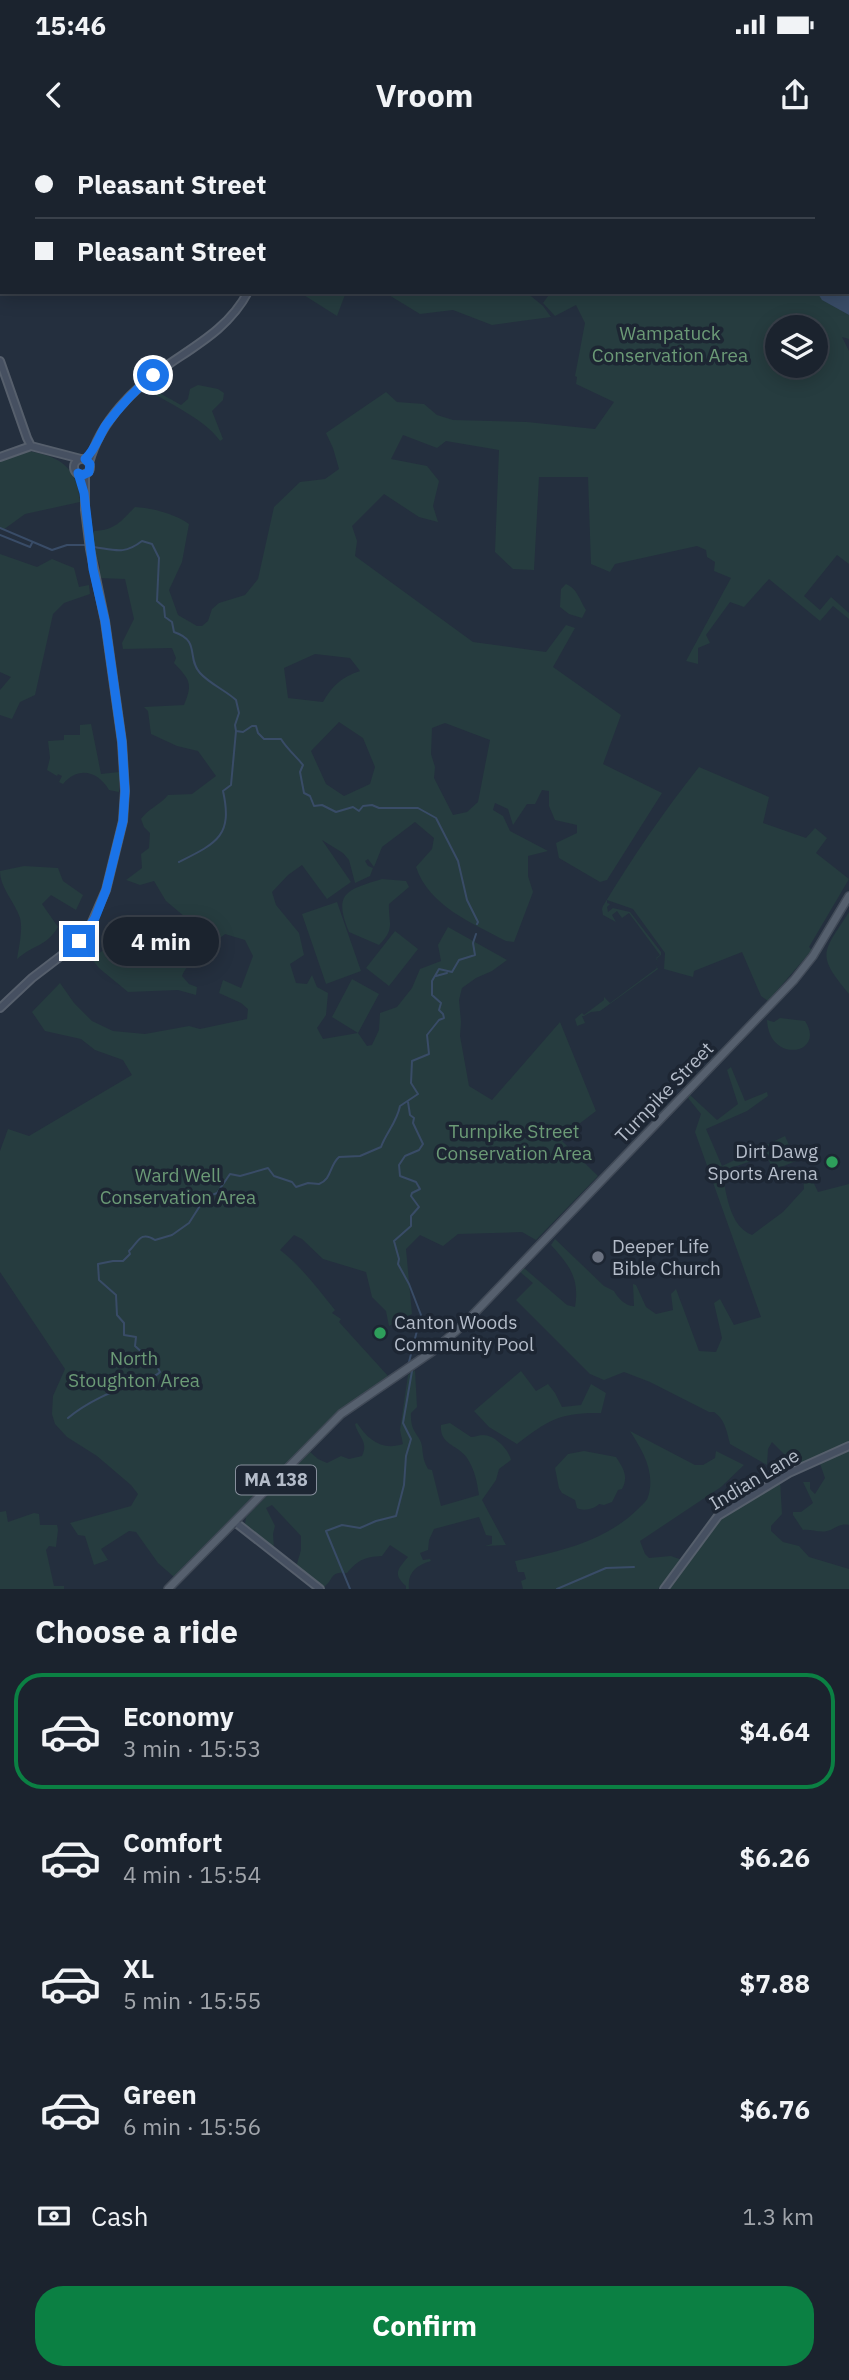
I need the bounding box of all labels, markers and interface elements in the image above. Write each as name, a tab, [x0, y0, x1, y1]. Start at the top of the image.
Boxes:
text: 15:46	[35, 8, 106, 42]
text: Vroom	[376, 74, 473, 116]
icon: back	[35, 76, 73, 114]
icon: share	[776, 76, 814, 114]
text: Pleasant Street	[77, 167, 266, 201]
text: Pleasant Street	[77, 234, 266, 268]
map controls	[765, 315, 828, 378]
button: layers	[765, 315, 828, 378]
park label: Wampatuck Conservation Area	[592, 321, 748, 367]
route start	[137, 359, 169, 391]
callout: 4 min	[104, 916, 219, 966]
route end	[63, 925, 95, 957]
text: 4 min	[131, 926, 191, 956]
street label: Turnpike Street	[610, 1037, 718, 1147]
park label: Turnpike Street Conservation Area	[436, 1119, 592, 1165]
place label: Dirt Dawg Sports Arena	[707, 1139, 818, 1185]
marker: Dirt Dawg Sports Arena	[824, 1154, 840, 1170]
park label: Ward Well Conservation Area	[100, 1163, 256, 1209]
place label: Deeper Life Bible Church	[612, 1234, 721, 1280]
marker: Deeper Life Bible Church	[590, 1249, 606, 1265]
place label: Canton Woods Community Pool	[394, 1310, 534, 1356]
marker: Canton Woods Community Pool	[372, 1325, 388, 1341]
park label: North Stoughton Area	[68, 1346, 200, 1392]
street label: Indian Lane	[705, 1443, 803, 1515]
road number: MA 138	[236, 1465, 316, 1494]
text: Choose a ride	[35, 1610, 238, 1652]
text: Economy	[123, 1699, 234, 1733]
icon: car	[39, 1700, 102, 1763]
text: $4.64	[740, 1714, 810, 1748]
text: 3 min · 15:53	[123, 1733, 261, 1763]
text: Comfort	[123, 1825, 222, 1859]
icon: car	[39, 1826, 102, 1889]
text: $6.26	[740, 1840, 810, 1874]
text: 4 min · 15:54	[123, 1859, 261, 1889]
text: XL	[123, 1951, 154, 1985]
icon: car	[39, 1952, 102, 2015]
text: $7.88	[740, 1966, 810, 2000]
text: 5 min · 15:55	[123, 1985, 261, 2015]
text: Green	[123, 2077, 197, 2111]
icon: car	[39, 2078, 102, 2141]
text: $6.76	[740, 2092, 810, 2126]
text: 6 min · 15:56	[123, 2111, 261, 2141]
icon: cash	[35, 2197, 73, 2235]
text: Cash	[91, 2199, 148, 2233]
text: 1.3 km	[743, 2201, 814, 2231]
button: Confirm	[35, 2286, 814, 2366]

